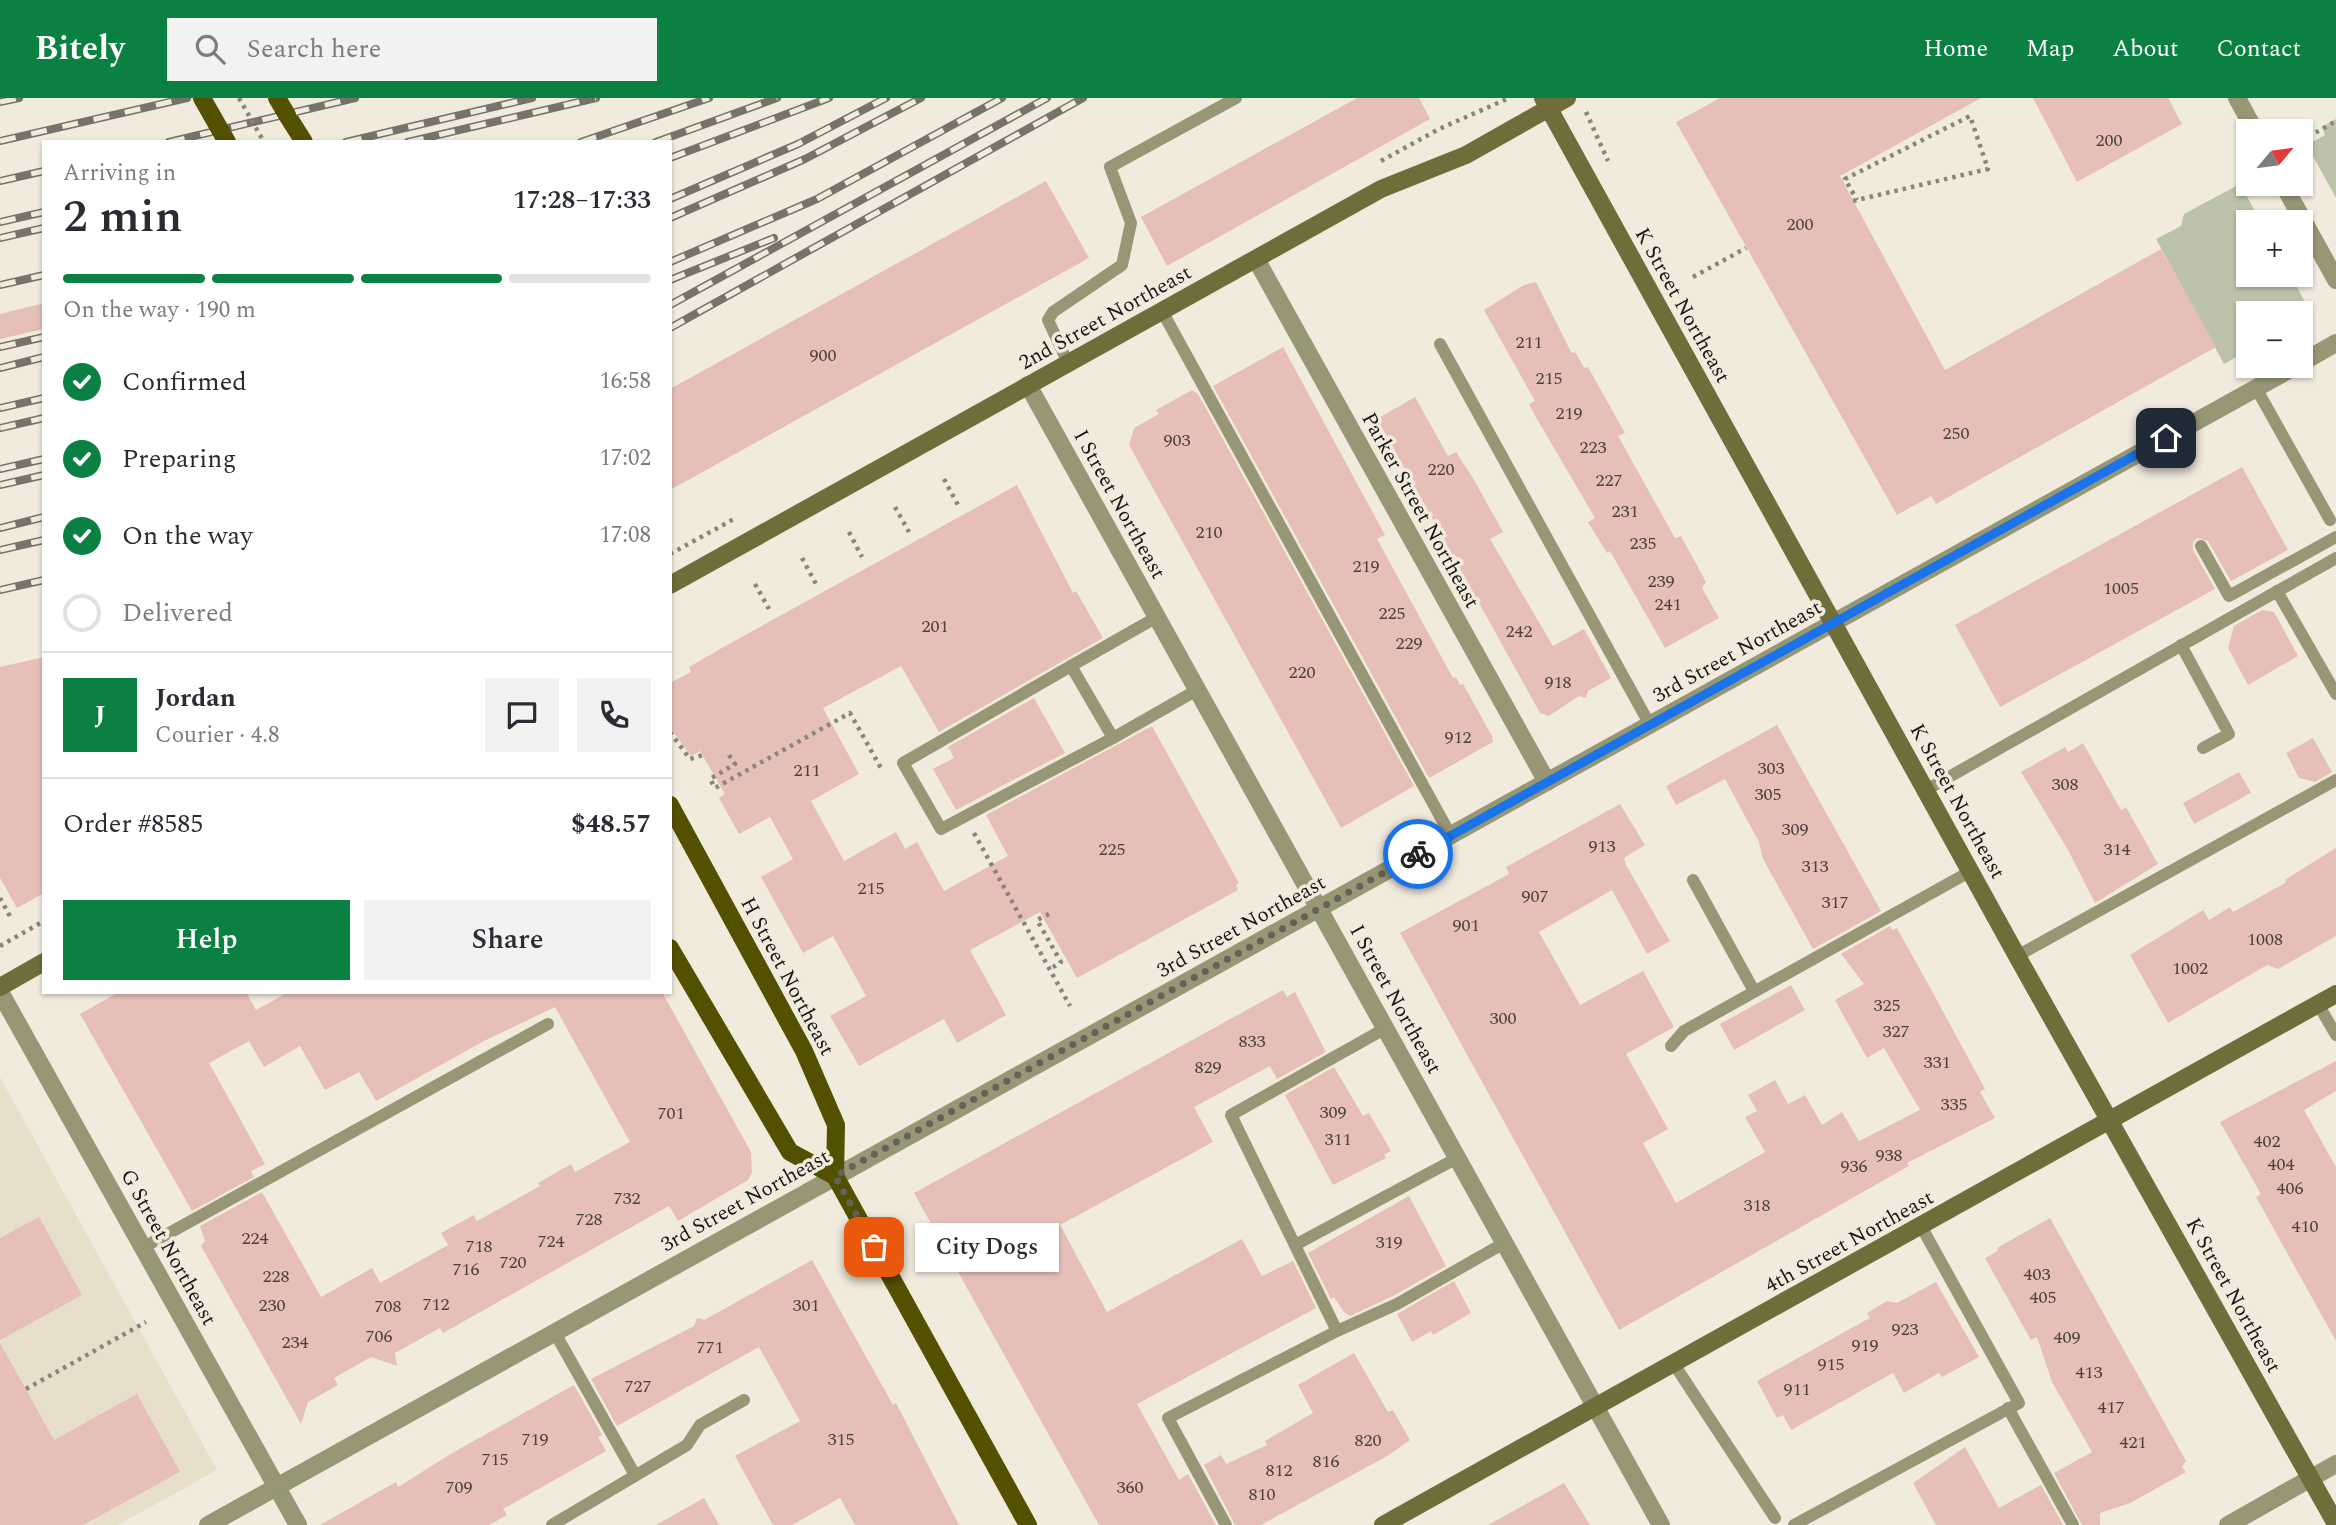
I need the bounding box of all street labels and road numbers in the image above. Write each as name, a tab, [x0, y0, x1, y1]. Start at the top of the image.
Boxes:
street label: K Street Northeast	[1626, 222, 1738, 389]
street label: 2nd Street Northeast	[1013, 257, 1198, 379]
street label: Parker Street Northeast	[1353, 407, 1487, 614]
street label: I Street Northeast	[1065, 424, 1174, 585]
street label: 3rd Street Northeast	[1647, 592, 1828, 712]
street label: K Street Northeast	[1901, 718, 2013, 885]
street label: 3rd Street Northeast	[1151, 867, 1332, 987]
street label: H Street Northeast	[732, 891, 842, 1061]
street label: I Street Northeast	[1341, 919, 1450, 1080]
street label: 3rd Street Northeast	[655, 1141, 836, 1261]
street label: G Street Northeast	[112, 1163, 224, 1332]
street label: 4th Street Northeast	[1759, 1182, 1940, 1302]
street label: K Street Northeast	[2177, 1212, 2289, 1379]

